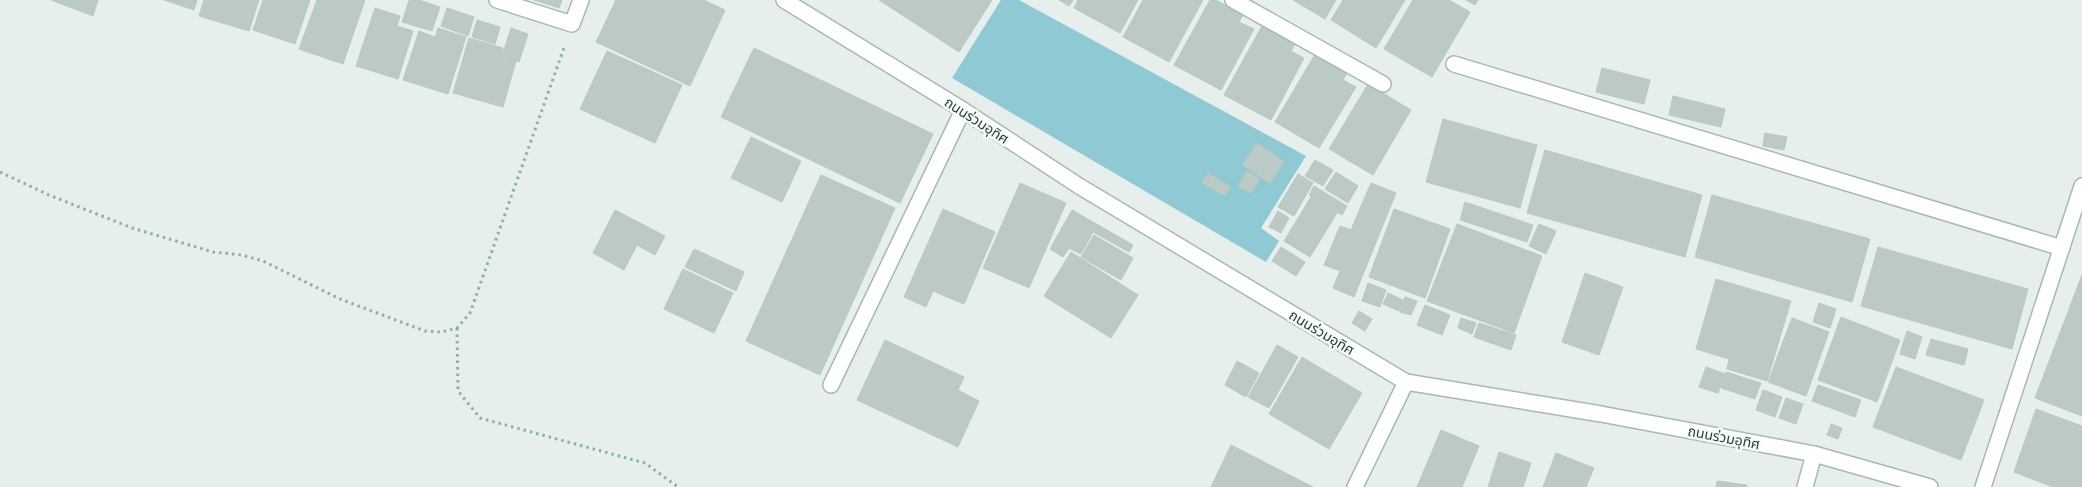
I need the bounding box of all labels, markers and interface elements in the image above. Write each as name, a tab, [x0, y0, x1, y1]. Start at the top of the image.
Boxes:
street label: ถนนร่วมอุทิศ	[941, 93, 1013, 148]
street label: ถนนร่วมอุทิศ	[1286, 306, 1358, 359]
street label: ถนนร่วมอุทิศ	[1686, 422, 1762, 453]

